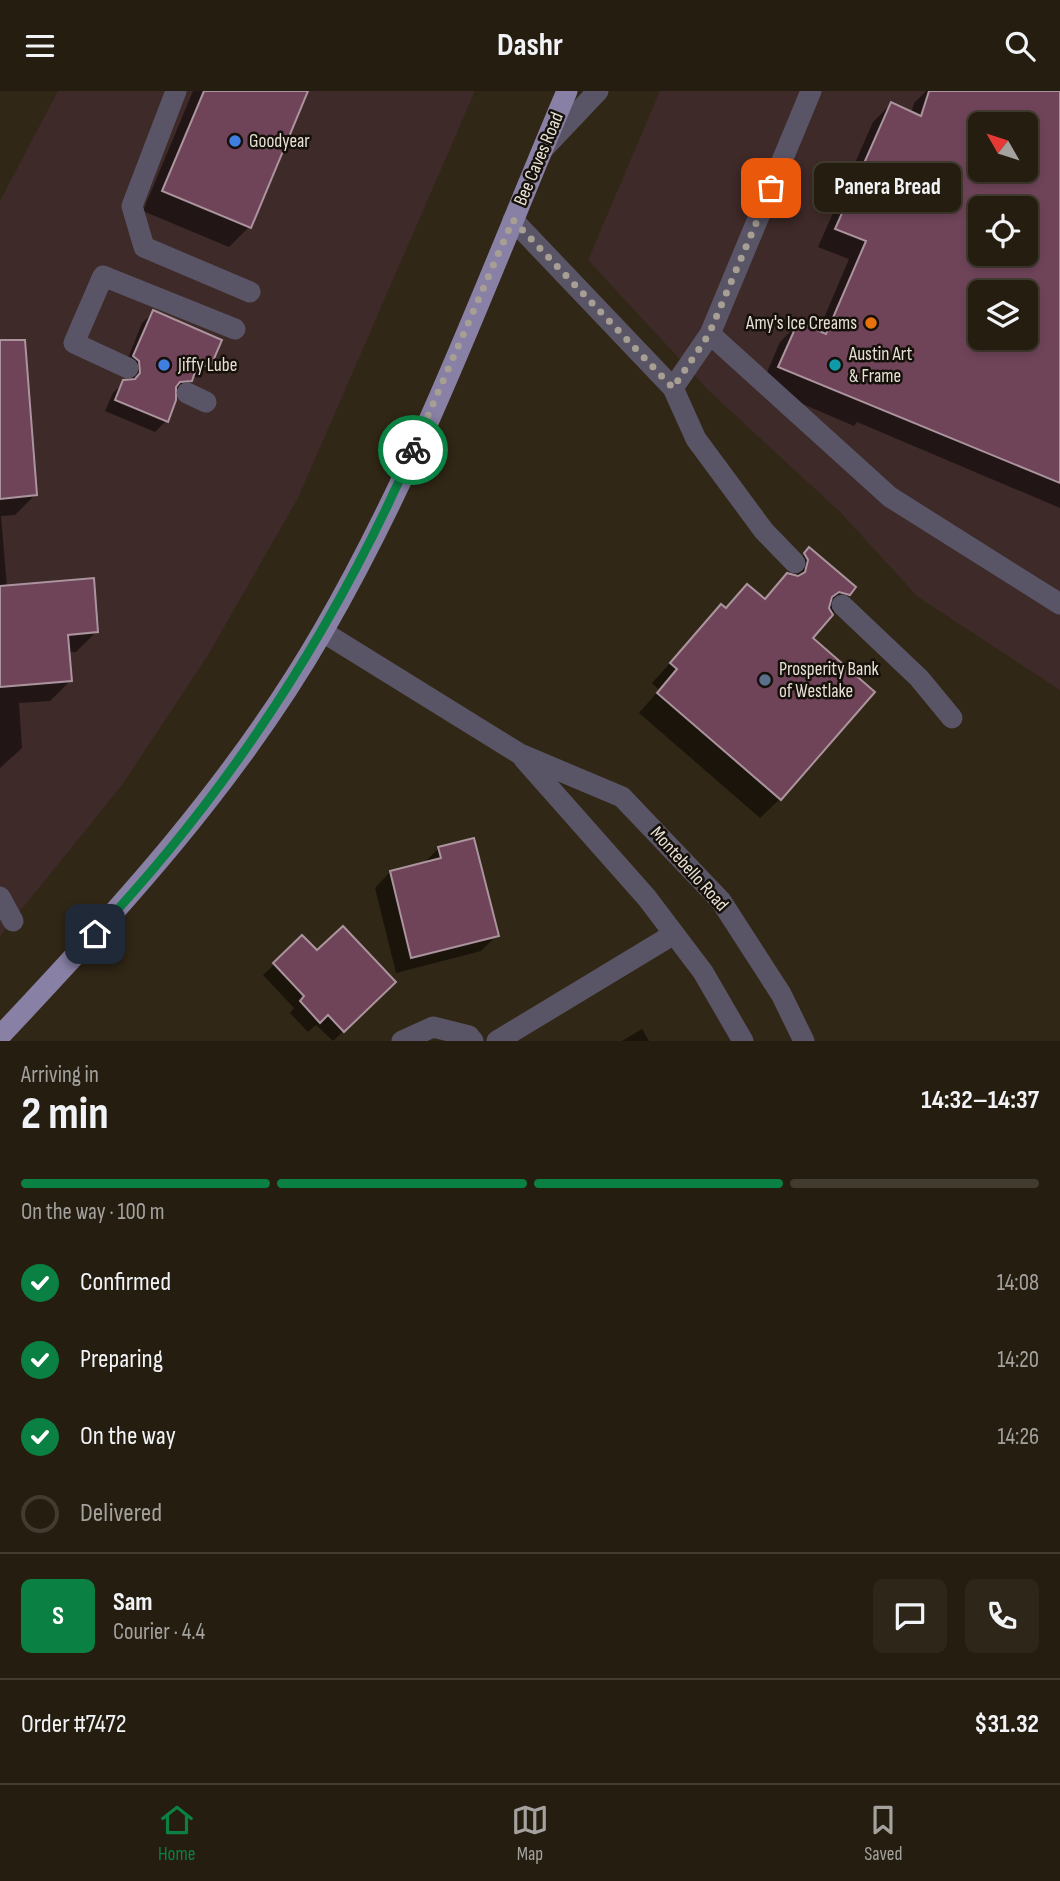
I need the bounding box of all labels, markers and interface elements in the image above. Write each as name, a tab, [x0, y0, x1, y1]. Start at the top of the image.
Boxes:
text: Dashr	[497, 26, 563, 65]
icon: menu	[21, 27, 59, 65]
icon: search	[1001, 27, 1039, 65]
street label: Bee Caves Road	[509, 109, 569, 209]
north arrow	[968, 112, 1038, 182]
map controls	[968, 112, 1038, 350]
place label: Goodyear	[249, 130, 310, 153]
marker: Goodyear	[227, 133, 243, 149]
pin	[741, 158, 801, 218]
callout: Panera Bread	[813, 163, 960, 213]
icon: bag	[752, 169, 790, 207]
text: Panera Bread	[834, 173, 941, 201]
button: locate	[968, 196, 1038, 266]
button: layers	[968, 280, 1038, 350]
place label: Amy's Ice Creams	[745, 312, 857, 335]
marker: Amy's Ice Creams	[863, 315, 879, 331]
place label: Austin Art & Frame	[848, 343, 913, 388]
place label: Jiffy Lube	[177, 354, 237, 377]
marker: Jiffy Lube	[156, 357, 172, 373]
marker: Austin Art & Frame	[827, 357, 843, 373]
courier	[378, 415, 448, 485]
icon: bike	[394, 431, 432, 469]
place label: Prosperity Bank of Westlake	[779, 658, 880, 703]
marker: Prosperity Bank of Westlake	[757, 672, 773, 688]
street label: Montebello Road	[645, 822, 733, 916]
pin	[65, 904, 125, 964]
icon: home	[76, 915, 114, 953]
text: Arriving in	[21, 1061, 99, 1089]
text: 14:32–14:37	[921, 1085, 1039, 1116]
text: 2 min	[21, 1087, 109, 1142]
text: On the way · 100 m	[21, 1198, 165, 1226]
icon: check	[21, 1264, 59, 1302]
text: Confirmed	[80, 1267, 171, 1298]
text: 14:08	[997, 1269, 1039, 1297]
icon: check	[21, 1341, 59, 1379]
text: Preparing	[80, 1344, 163, 1375]
text: 14:20	[997, 1346, 1039, 1374]
icon: check	[21, 1418, 59, 1456]
text: On the way	[80, 1421, 176, 1452]
text: 14:26	[997, 1423, 1039, 1451]
text: Delivered	[80, 1498, 162, 1529]
button: chat	[873, 1579, 947, 1653]
button: phone	[965, 1579, 1039, 1653]
text: Sam	[113, 1587, 153, 1618]
text: S	[52, 1601, 64, 1632]
text: Courier · 4.4	[113, 1618, 205, 1646]
text: Order #7472	[21, 1709, 126, 1740]
text: $31.32	[974, 1709, 1039, 1740]
tab: Home	[158, 1801, 196, 1866]
tab: Map	[511, 1801, 549, 1866]
tab: Saved	[864, 1801, 902, 1866]

